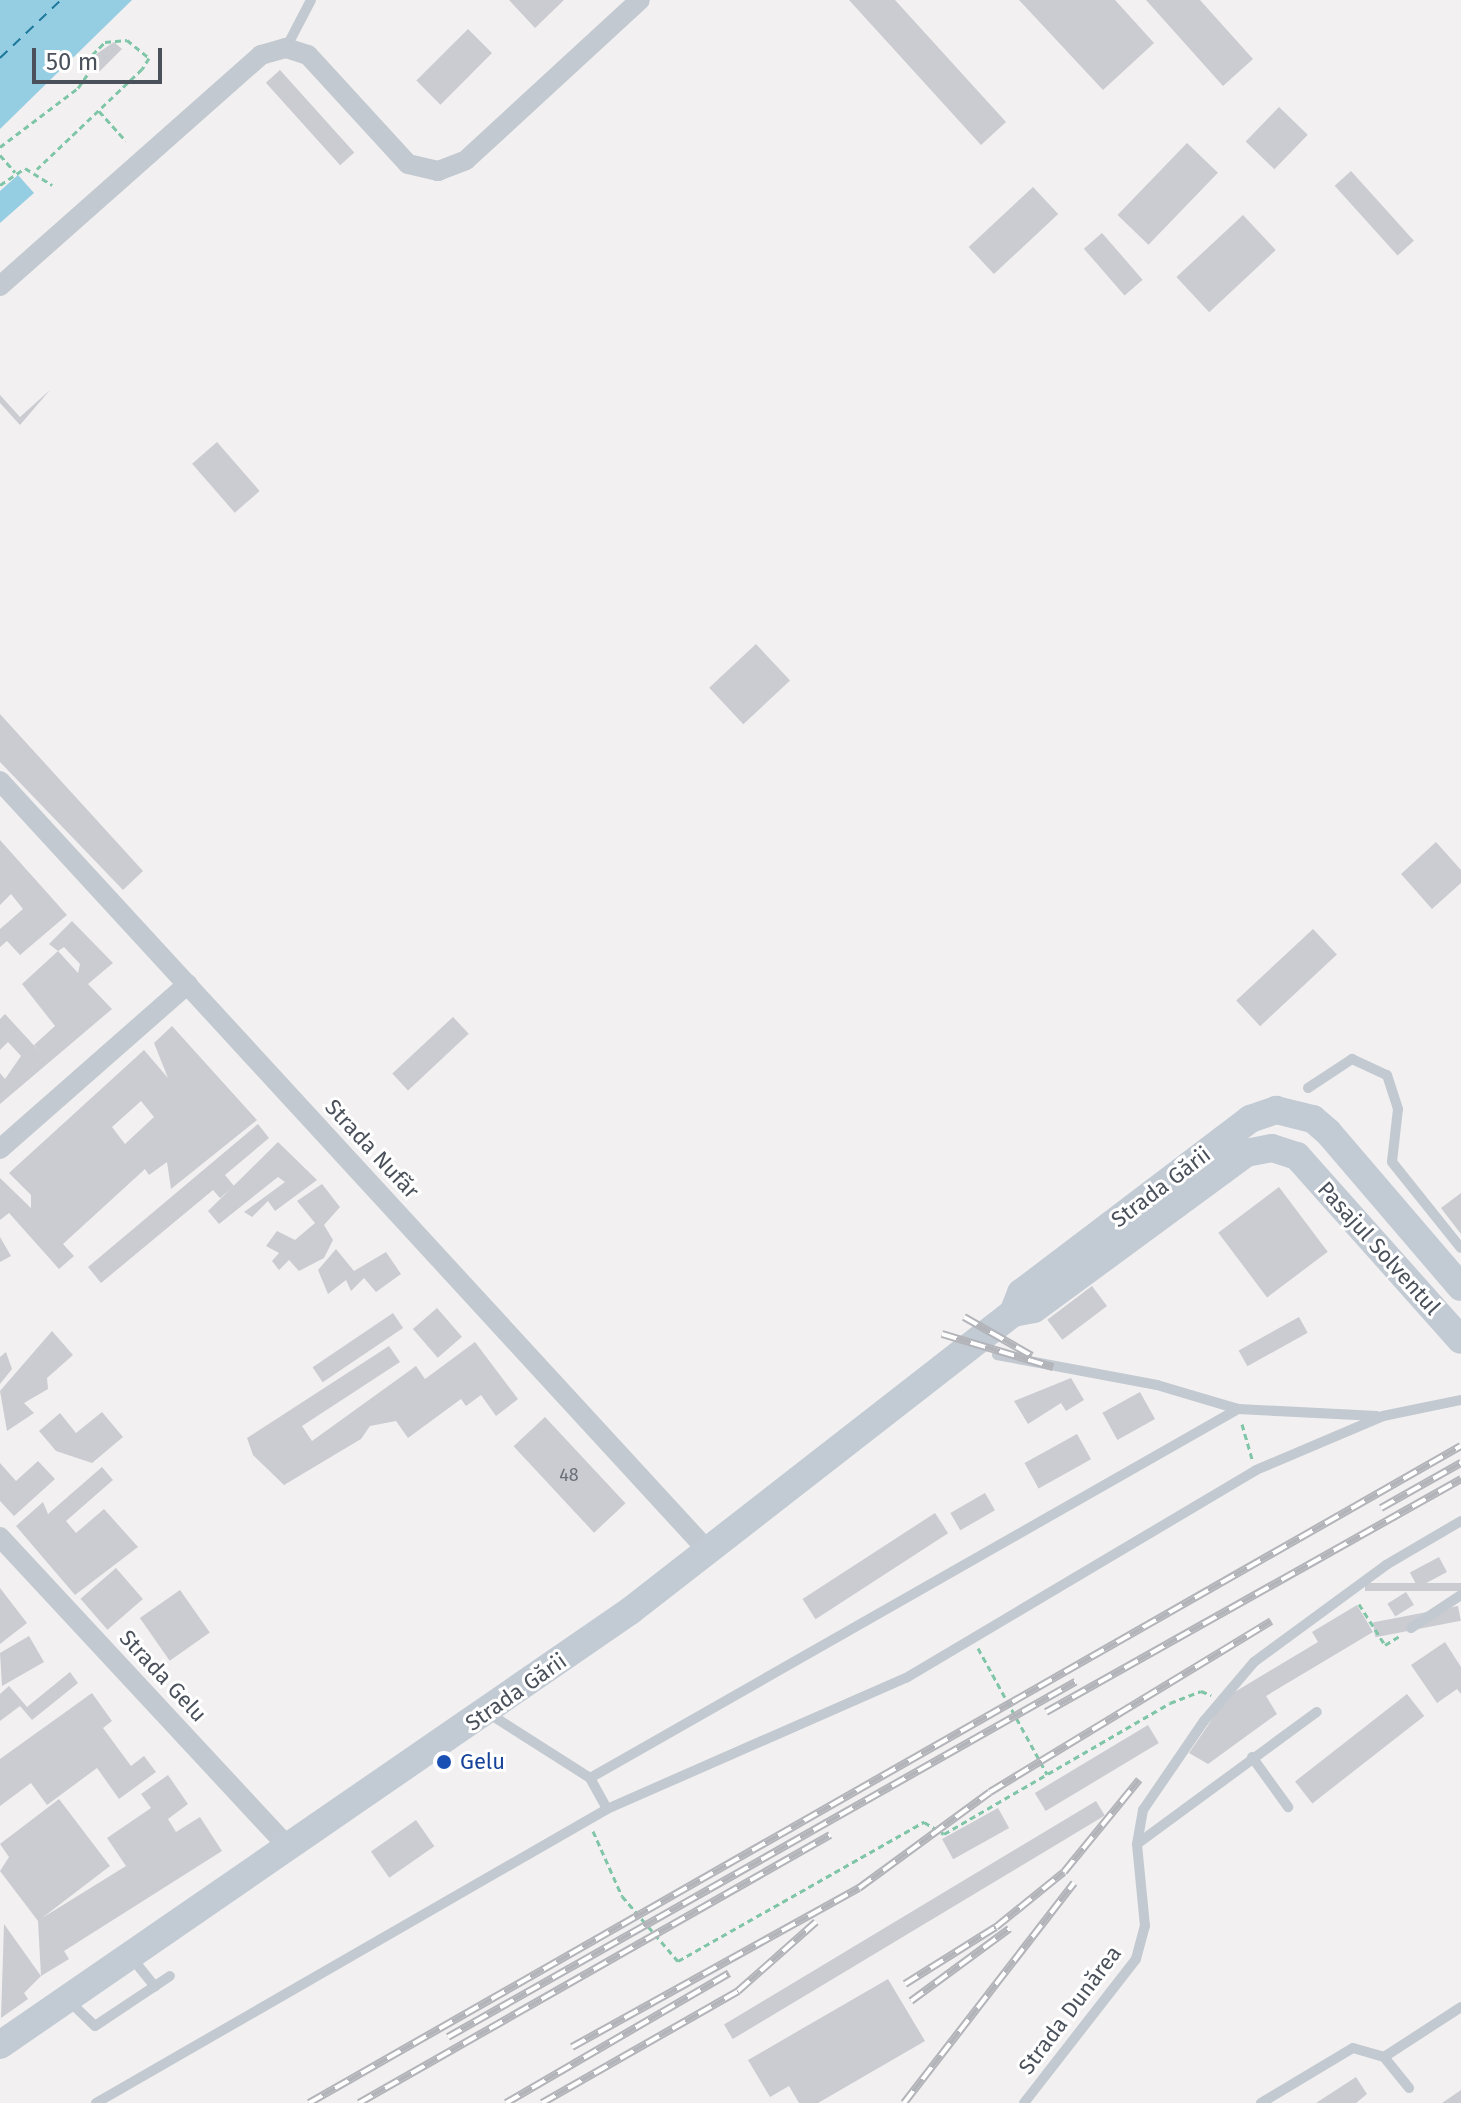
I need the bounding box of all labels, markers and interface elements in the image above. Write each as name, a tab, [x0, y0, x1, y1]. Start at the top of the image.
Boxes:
scale bar	[36, 32, 166, 82]
text: 50 m	[46, 48, 98, 76]
street label: Strada Nufăr	[319, 1094, 425, 1204]
street label: Strada Gării	[1106, 1141, 1216, 1233]
street label: Pasajul Solventul	[1312, 1176, 1446, 1320]
house number: 48	[559, 1464, 579, 1486]
street label: Strada Gelu	[114, 1625, 212, 1727]
street label: Strada Gării	[460, 1648, 572, 1736]
place label: Gelu	[460, 1749, 505, 1775]
marker: Gelu	[435, 1753, 453, 1771]
street label: Strada Dunărea	[1013, 1941, 1127, 2079]

